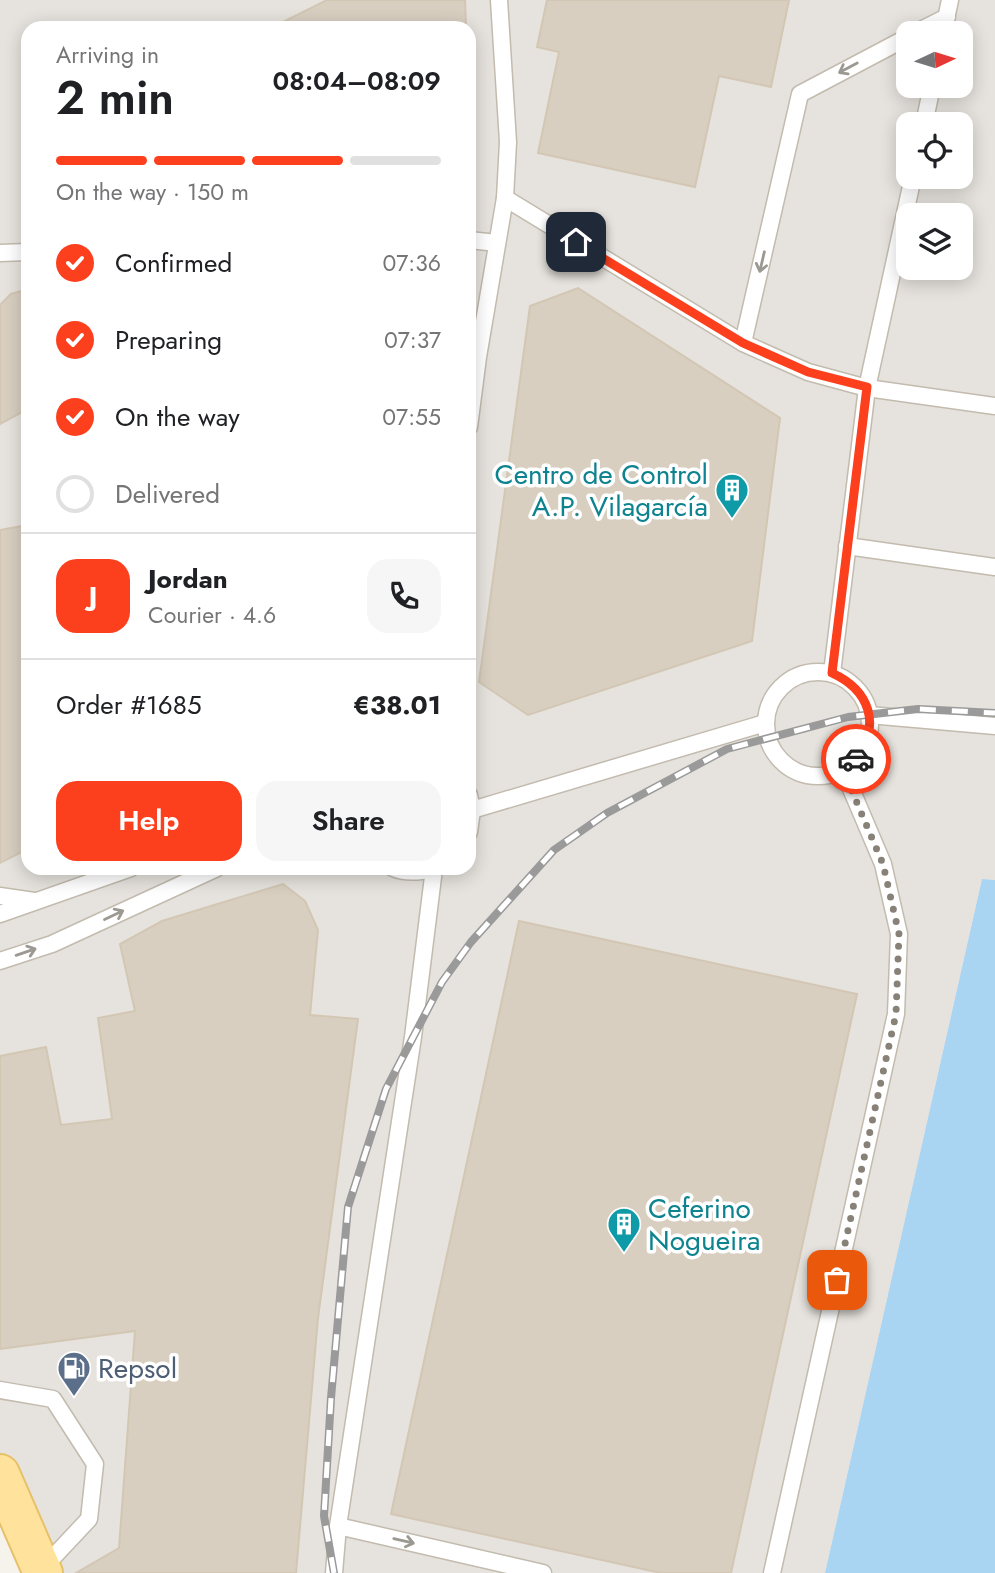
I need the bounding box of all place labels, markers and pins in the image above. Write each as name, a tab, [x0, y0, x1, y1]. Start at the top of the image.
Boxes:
pin	[546, 212, 606, 272]
place label: Centro de Control A.P. Vilagarcía	[495, 454, 708, 527]
building icon: Centro de Control A.P. Vilagarcía	[713, 471, 751, 520]
place label: Ceferino Nogueira	[648, 1188, 760, 1261]
building icon: Ceferino Nogueira	[605, 1205, 643, 1254]
pin	[807, 1250, 867, 1310]
place label: Repsol	[98, 1348, 177, 1389]
fuel station icon: Repsol	[55, 1349, 93, 1398]

